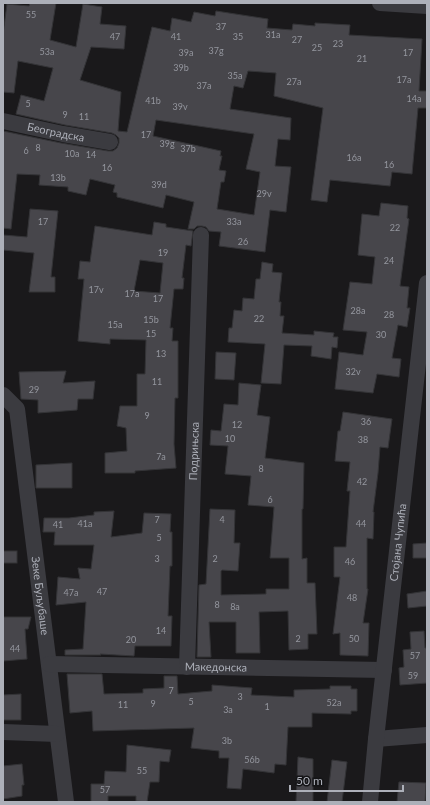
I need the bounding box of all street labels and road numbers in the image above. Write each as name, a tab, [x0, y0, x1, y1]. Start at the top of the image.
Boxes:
street label: Београдска	[26, 119, 86, 144]
street label: Подрињска	[186, 422, 201, 481]
street label: Стојана Чупића	[387, 503, 408, 582]
street label: Зеке Буљубаше	[29, 556, 52, 636]
street label: Македонска	[185, 659, 247, 674]

